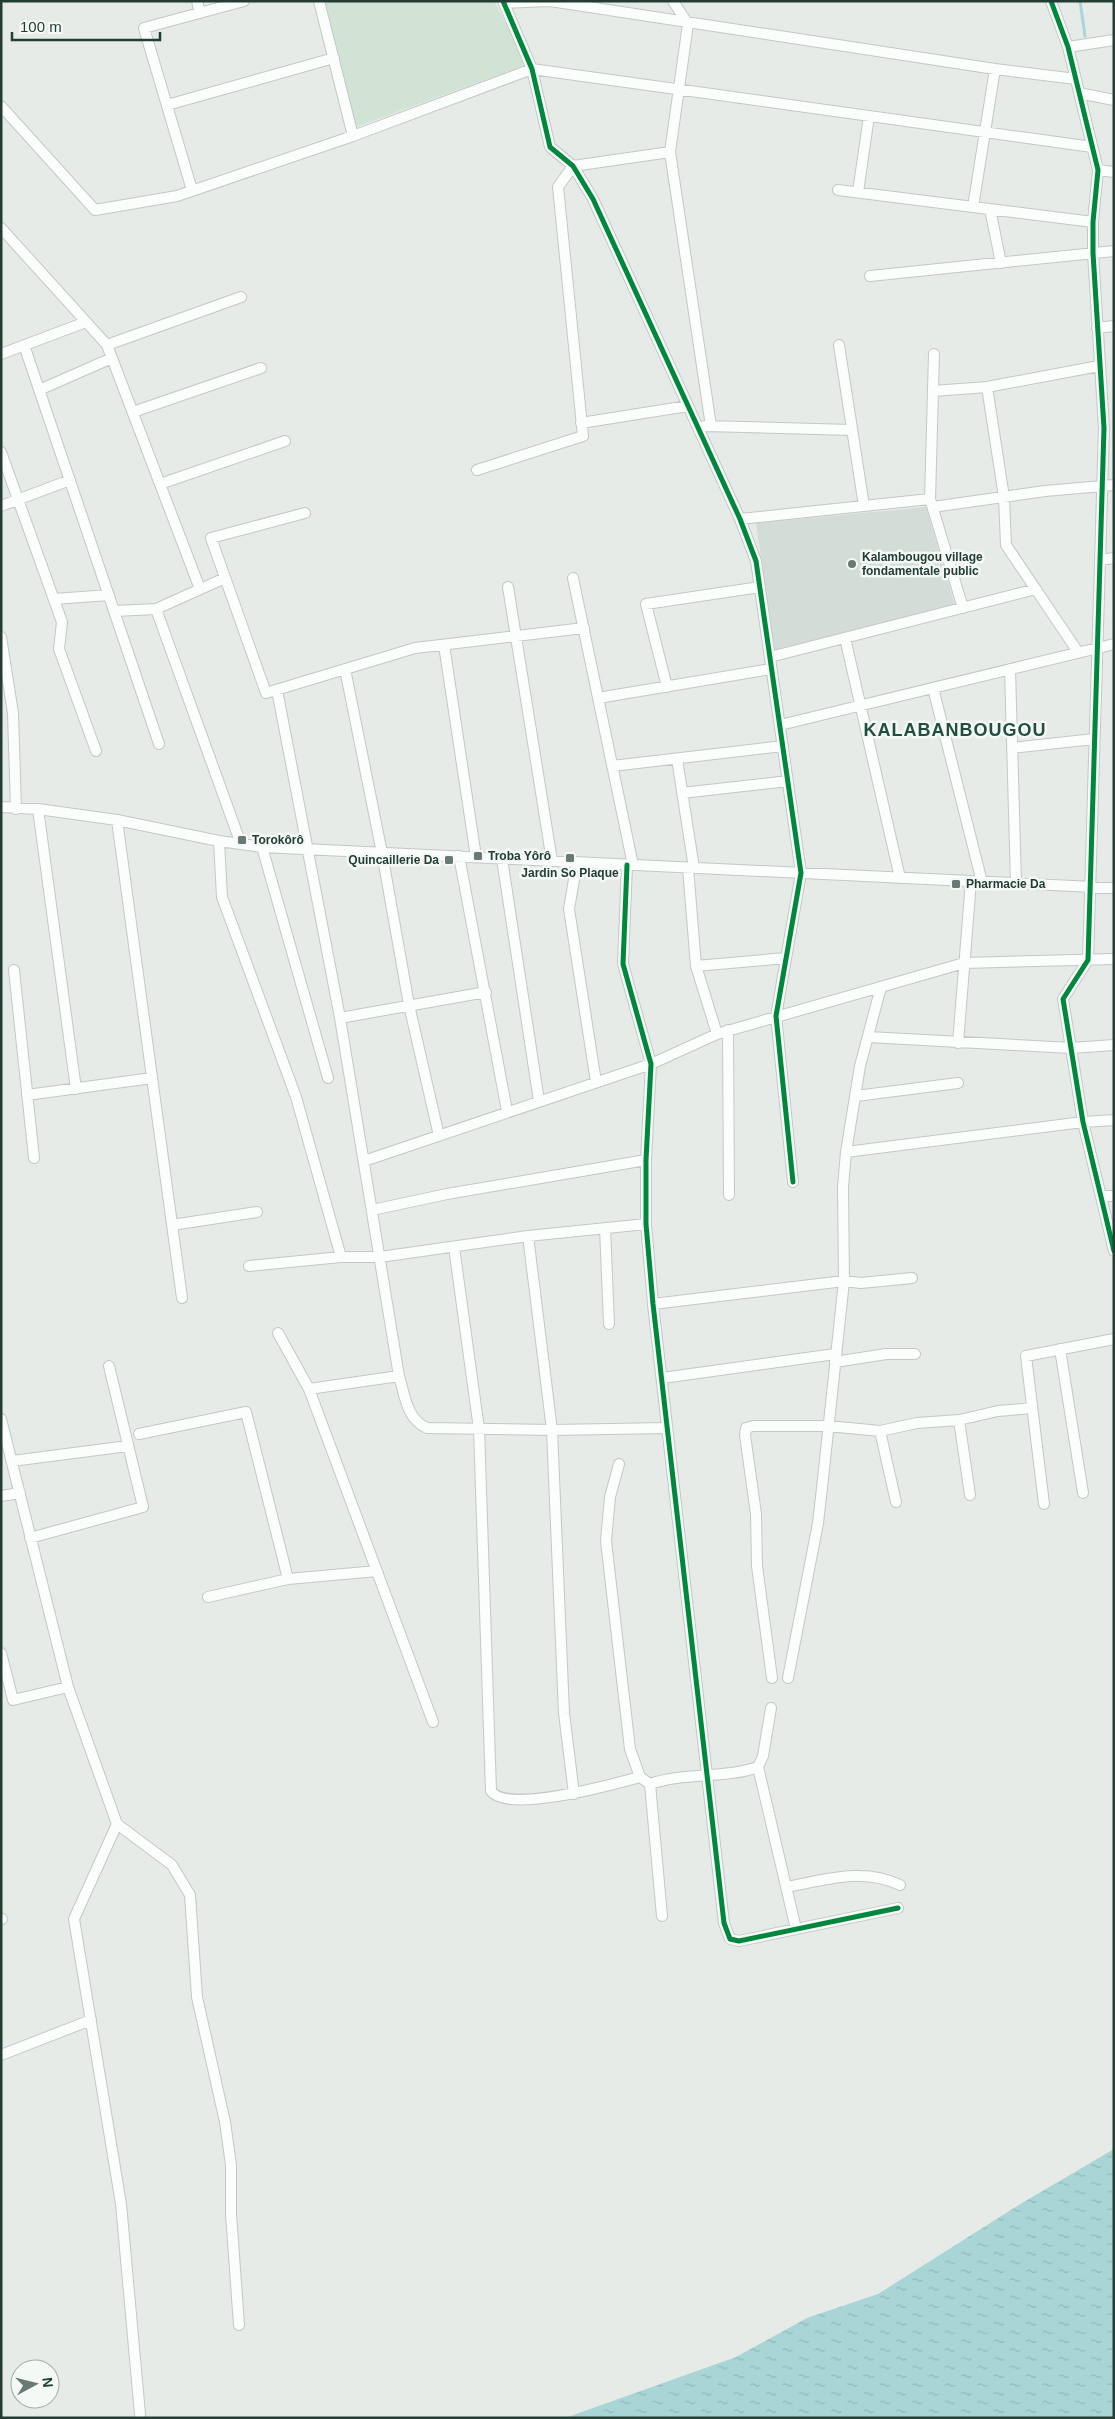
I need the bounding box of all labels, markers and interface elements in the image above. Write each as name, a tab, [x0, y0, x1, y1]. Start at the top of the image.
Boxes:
scale bar	[12, 10, 160, 42]
text: 100 m	[20, 18, 62, 35]
place label: Kalambougou village fondamentale public	[862, 550, 983, 578]
marker: Kalambougou village fondamentale public	[846, 558, 858, 570]
district label: KALABANBOUGOU	[864, 720, 1047, 740]
place label: Torokôrô	[252, 833, 304, 847]
marker: Torokôrô	[236, 834, 248, 846]
place label: Troba Yôrô	[488, 849, 551, 863]
marker: Troba Yôrô	[472, 850, 484, 862]
marker: Jardin So Plaque	[564, 852, 576, 864]
place label: Quincaillerie Da	[348, 853, 439, 867]
marker: Quincaillerie Da	[443, 854, 455, 866]
place label: Jardin So Plaque	[521, 866, 619, 880]
place label: Pharmacie Da	[966, 877, 1046, 891]
marker: Pharmacie Da	[950, 878, 962, 890]
north arrow	[10, 2359, 60, 2409]
text: N	[39, 2376, 56, 2388]

